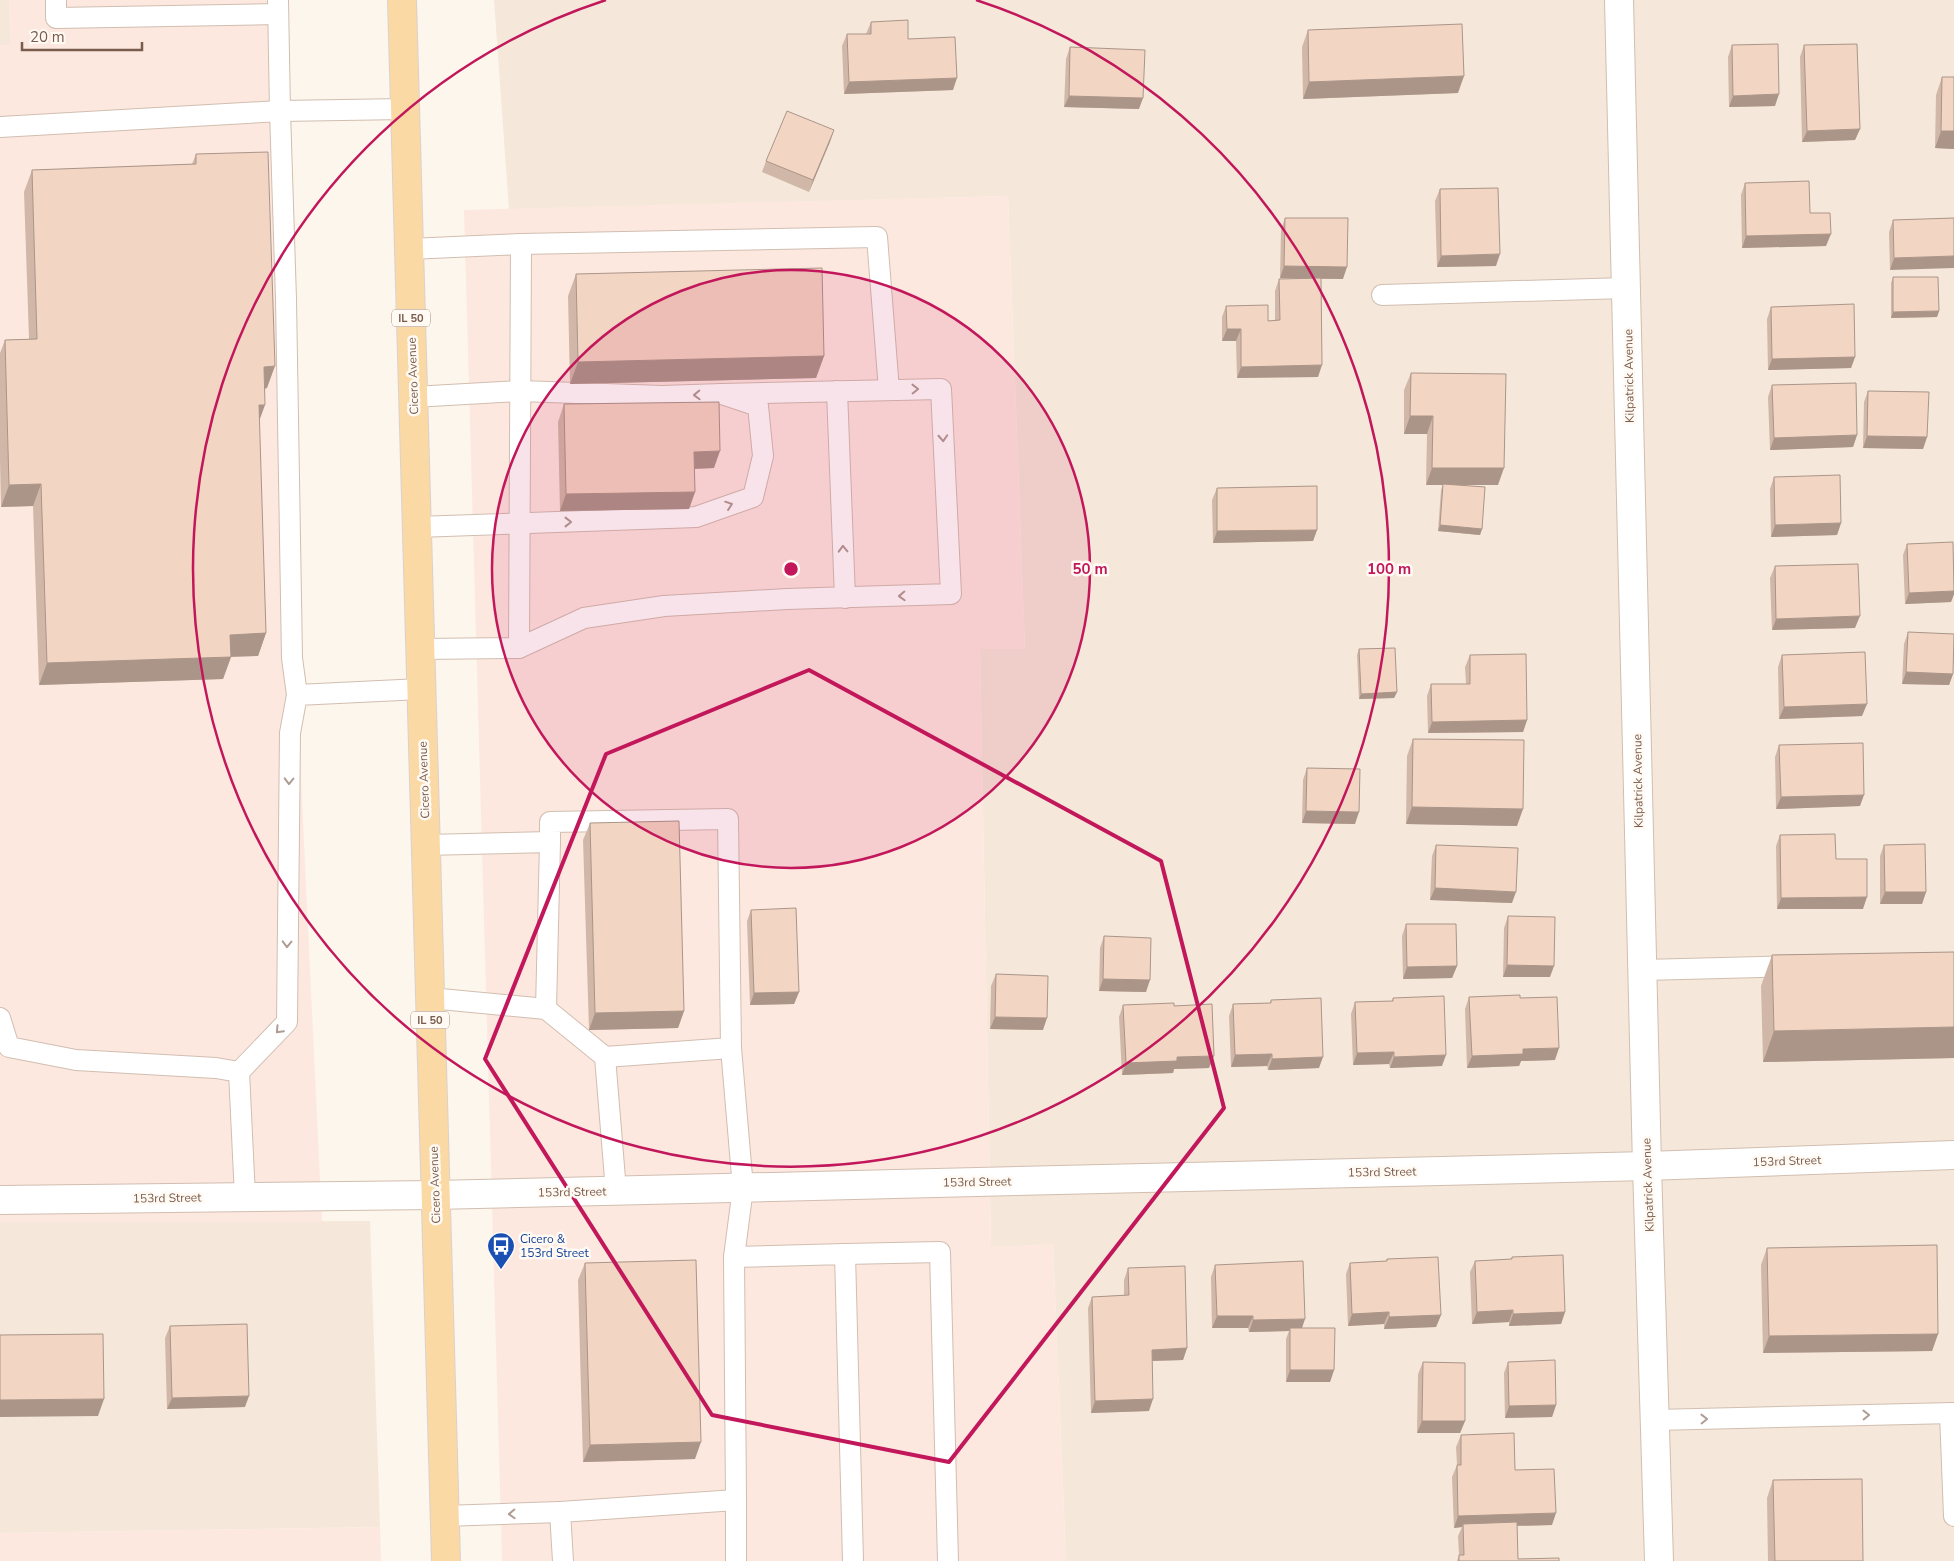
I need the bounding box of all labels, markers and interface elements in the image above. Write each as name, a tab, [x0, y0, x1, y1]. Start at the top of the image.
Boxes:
scale bar	[22, 20, 142, 52]
text: 20 m	[30, 27, 65, 47]
road number: IL 50	[392, 310, 430, 326]
street label: Kilpatrick Avenue	[1620, 329, 1638, 423]
street label: Cicero Avenue	[404, 337, 422, 415]
one-way arrow	[911, 384, 919, 395]
one-way arrow	[693, 390, 701, 400]
one-way arrow	[938, 434, 948, 442]
one-way arrow	[724, 501, 732, 511]
one-way arrow	[565, 517, 573, 527]
one-way arrow	[838, 545, 849, 553]
text: 50 m	[1072, 559, 1108, 579]
text: 100 m	[1367, 559, 1411, 579]
centre of rings	[782, 560, 800, 578]
one-way arrow	[898, 590, 906, 601]
street label: Kilpatrick Avenue	[1629, 734, 1647, 828]
street label: Cicero Avenue	[415, 741, 433, 819]
one-way arrow	[284, 778, 295, 786]
one-way arrow	[282, 940, 292, 948]
road number: IL 50	[411, 1012, 449, 1028]
one-way arrow	[276, 1025, 285, 1034]
street label: Kilpatrick Avenue	[1638, 1138, 1658, 1232]
street label: Cicero Avenue	[426, 1146, 444, 1224]
street label: 153rd Street	[1752, 1152, 1822, 1170]
street label: 153rd Street	[1348, 1163, 1417, 1181]
street label: 153rd Street	[943, 1173, 1012, 1191]
street label: 153rd Street	[538, 1183, 607, 1201]
street label: 153rd Street	[133, 1189, 202, 1207]
bus stop icon: Cicero & 153rd Street	[486, 1231, 516, 1270]
place label: Cicero & 153rd Street	[520, 1231, 589, 1261]
one-way arrow	[1862, 1410, 1870, 1420]
one-way arrow	[1700, 1414, 1708, 1424]
one-way arrow	[508, 1508, 516, 1519]

